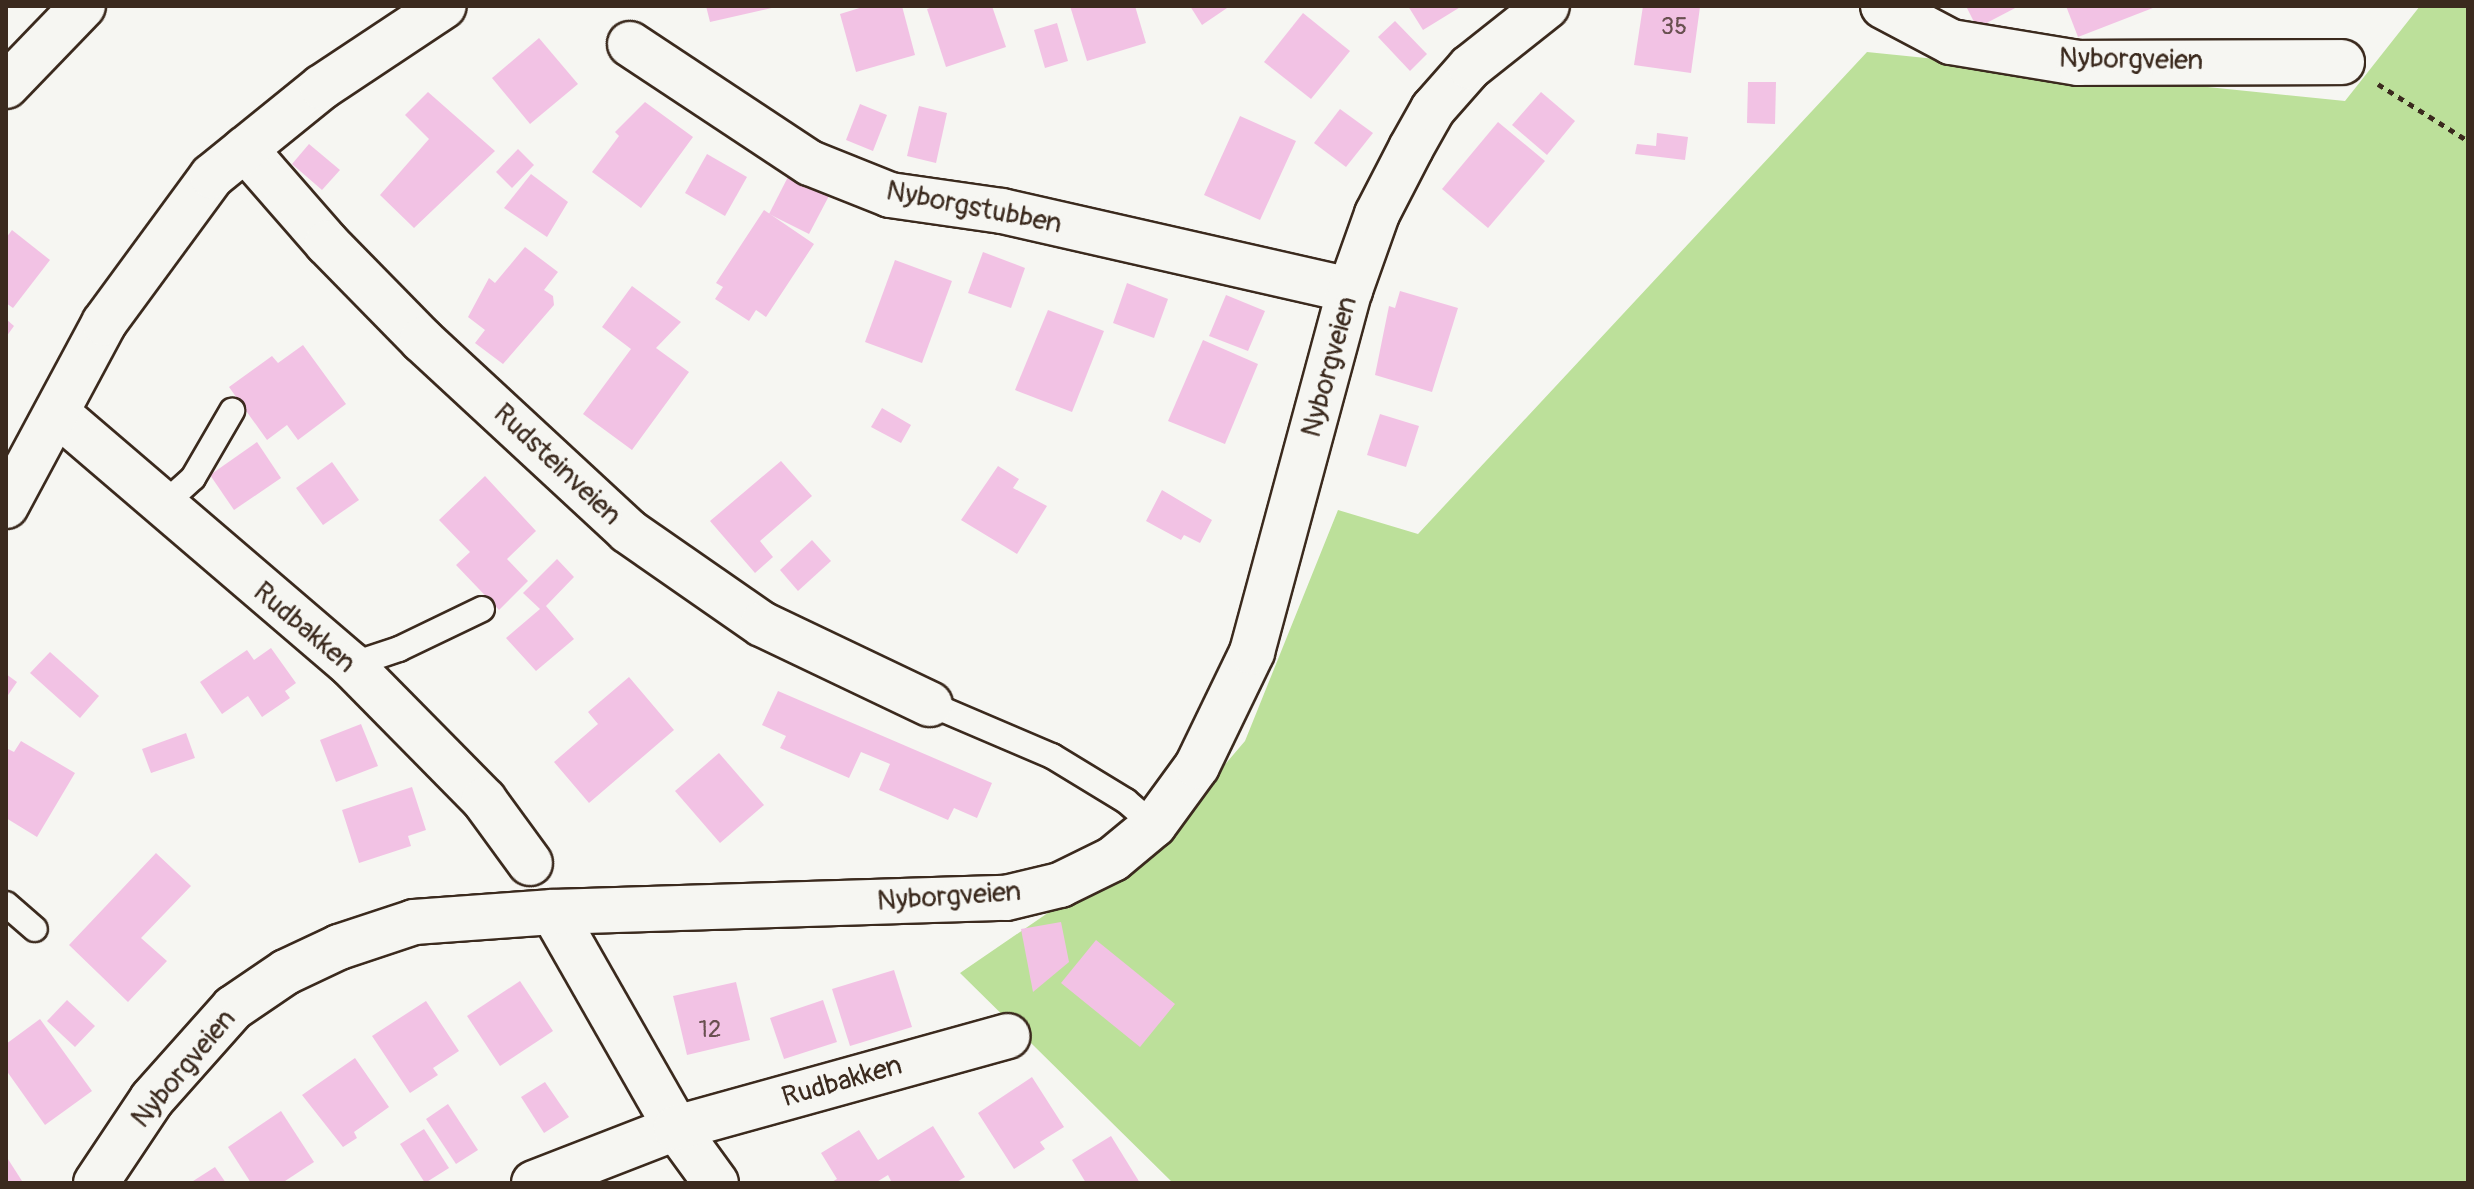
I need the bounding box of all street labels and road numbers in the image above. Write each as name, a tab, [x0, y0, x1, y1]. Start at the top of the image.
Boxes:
street label: Nyborgveien	[2059, 42, 2203, 78]
street label: Nyborgstubben	[883, 175, 1065, 241]
street label: Nyborgveien	[1295, 293, 1365, 441]
street label: Rudsteinveien	[486, 397, 628, 533]
street label: Rudbakken	[246, 576, 362, 680]
street label: Nyborgveien	[876, 875, 1022, 919]
street label: Nyborgveien	[125, 1003, 243, 1135]
street label: Rudbakken	[778, 1049, 906, 1115]

